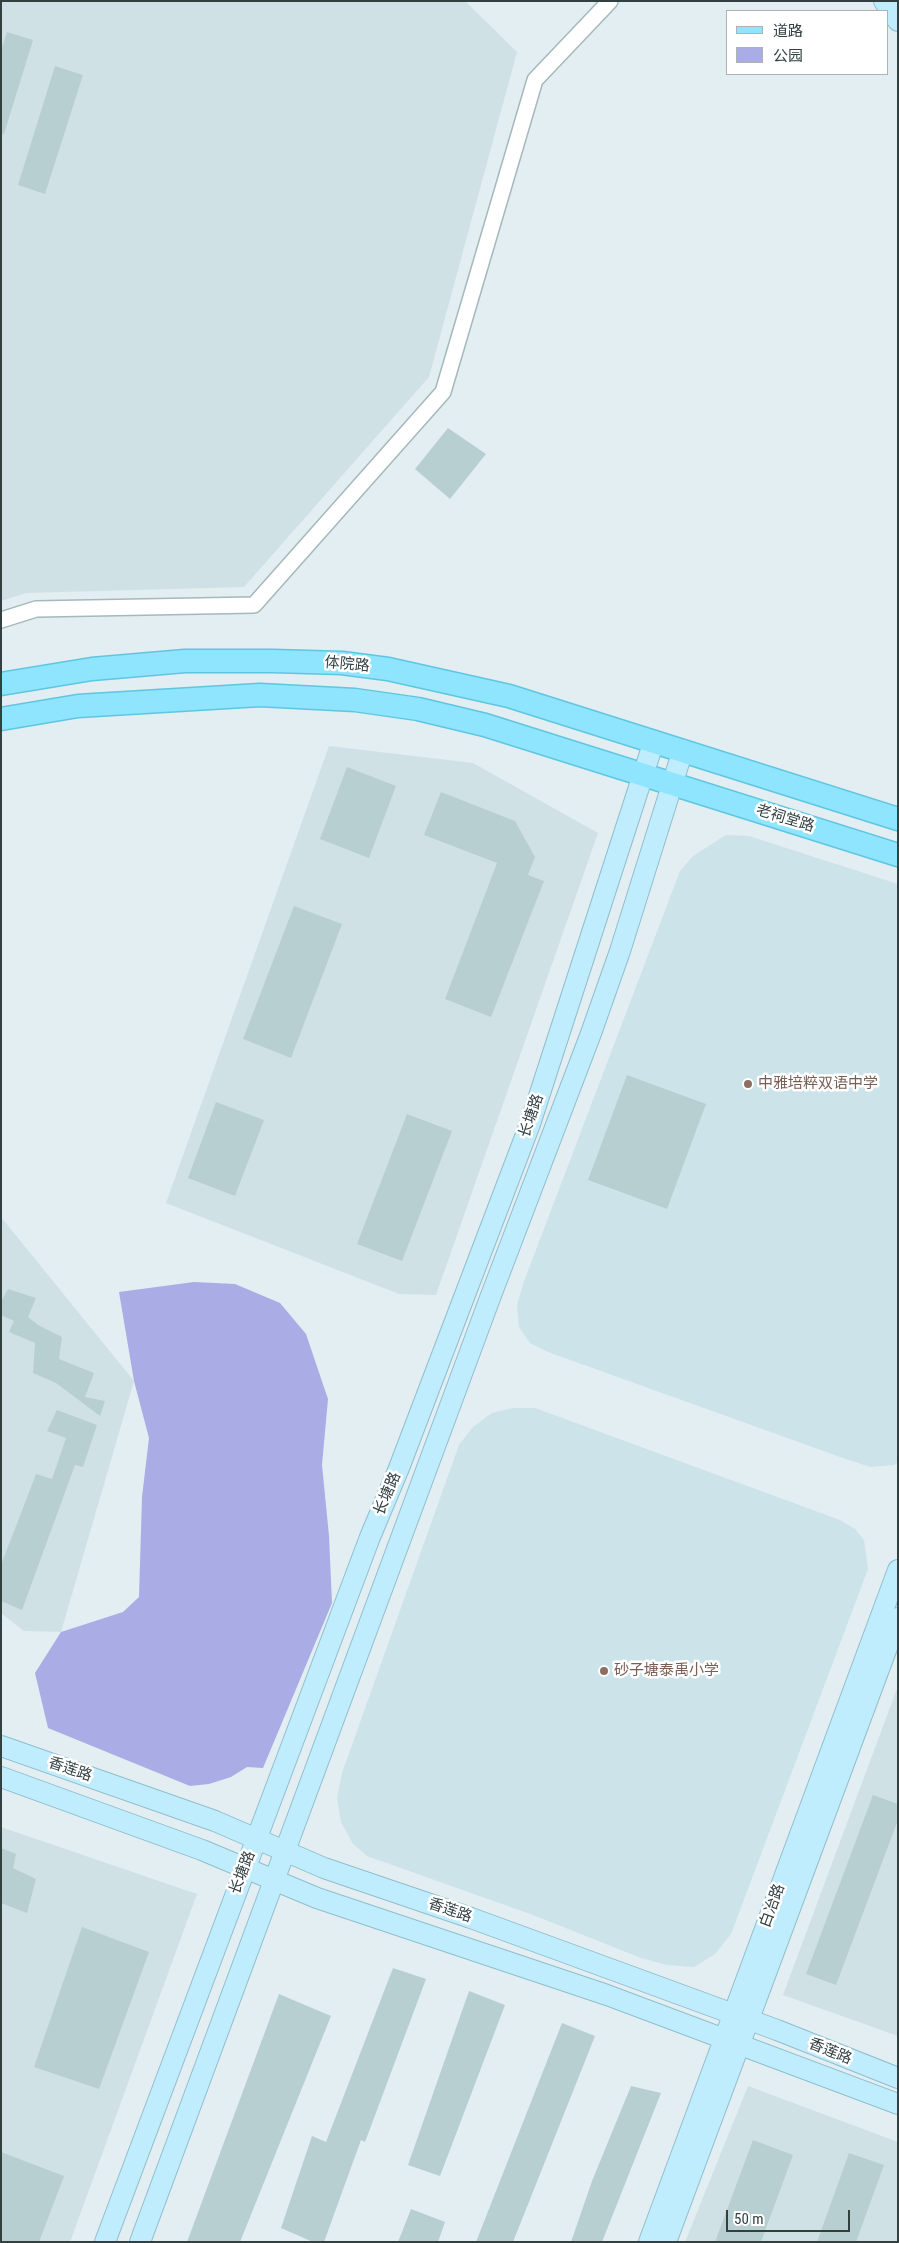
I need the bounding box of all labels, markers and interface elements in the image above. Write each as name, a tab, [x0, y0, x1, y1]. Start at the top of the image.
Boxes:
legend	[726, 10, 889, 75]
text: 道路	[773, 22, 803, 40]
text: 公园	[773, 47, 803, 65]
street label: 体院路	[324, 654, 370, 676]
street label: 老祠堂路	[754, 802, 816, 836]
place label: 中雅培粹双语中学	[758, 1075, 878, 1093]
marker: 中雅培粹双语中学	[742, 1078, 754, 1090]
street label: 长塘路	[516, 1092, 548, 1140]
street label: 长塘路	[371, 1470, 405, 1518]
place label: 砂子塘泰禹小学	[614, 1662, 719, 1680]
marker: 砂子塘泰禹小学	[598, 1665, 610, 1677]
street label: 香莲路	[46, 1754, 94, 1786]
street label: 长塘路	[227, 1849, 259, 1897]
street label: 白冶路	[757, 1882, 789, 1930]
street label: 香莲路	[426, 1895, 474, 1927]
street label: 香莲路	[806, 2035, 854, 2069]
scale bar	[729, 2200, 853, 2232]
text: 50 m	[734, 2210, 764, 2228]

